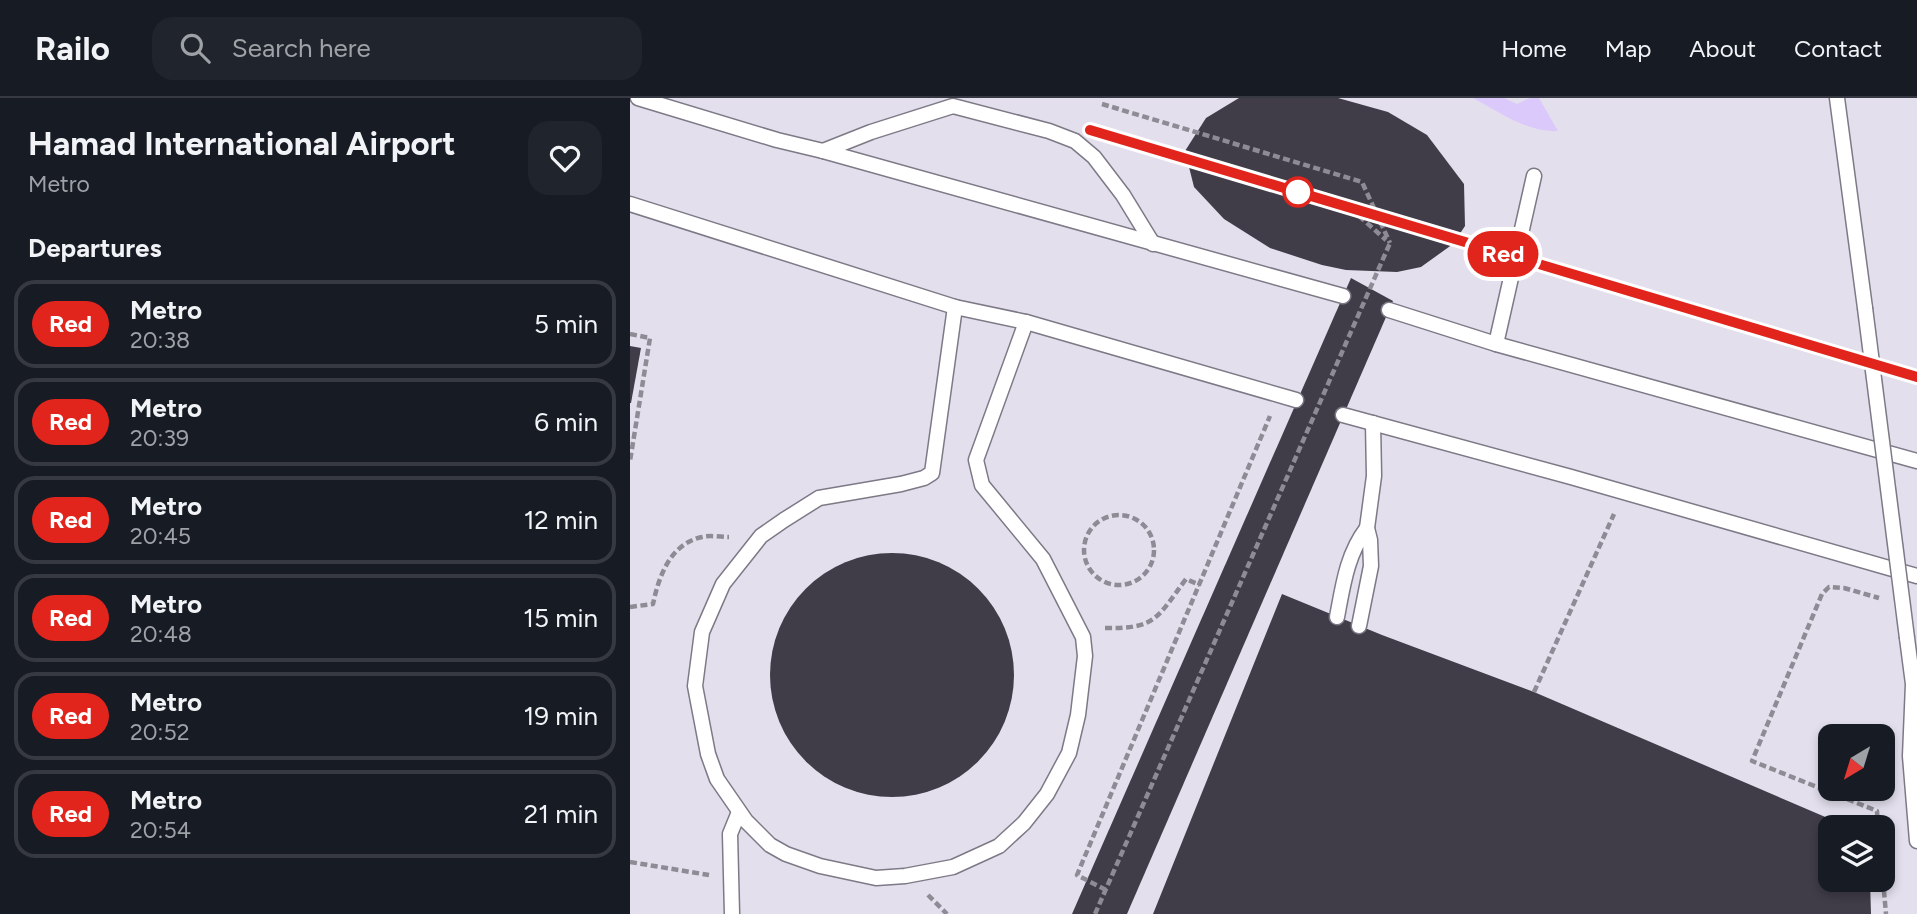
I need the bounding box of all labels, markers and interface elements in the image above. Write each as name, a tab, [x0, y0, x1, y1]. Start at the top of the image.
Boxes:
search box	[152, 17, 642, 80]
text: Railo	[35, 29, 110, 68]
icon: search	[176, 29, 214, 67]
text: Search here	[232, 32, 371, 64]
text: Home	[1501, 34, 1567, 63]
text: Map	[1605, 34, 1651, 63]
text: About	[1689, 34, 1756, 63]
text: Contact	[1794, 34, 1882, 63]
button: heart	[528, 121, 602, 195]
text: Hamad International Airport	[28, 124, 455, 163]
text: Metro	[28, 170, 90, 198]
unlabelled marker	[1283, 177, 1313, 207]
line badge: Red	[1463, 231, 1543, 277]
text: Departures	[28, 232, 162, 264]
text: Red	[1481, 239, 1525, 268]
text: Metro	[130, 294, 202, 326]
text: 5 min	[534, 308, 598, 340]
text: Red	[49, 309, 92, 338]
text: 20:38	[130, 326, 190, 354]
text: Metro	[130, 392, 202, 424]
text: 6 min	[534, 406, 598, 438]
text: Red	[49, 407, 92, 436]
text: 20:39	[130, 424, 189, 452]
text: Metro	[130, 490, 202, 522]
text: 12 min	[524, 504, 598, 536]
text: Red	[49, 505, 92, 534]
text: 20:45	[130, 522, 191, 550]
text: Metro	[130, 588, 202, 620]
text: 15 min	[523, 602, 598, 634]
text: Red	[49, 603, 92, 632]
text: 20:48	[130, 620, 192, 648]
text: Metro	[130, 686, 202, 718]
text: 19 min	[523, 700, 598, 732]
text: Red	[49, 701, 92, 730]
text: 20:52	[130, 718, 190, 746]
north arrow	[1818, 724, 1895, 802]
map controls	[1818, 724, 1895, 892]
text: Metro	[130, 784, 202, 816]
text: 21 min	[524, 798, 598, 830]
text: Red	[49, 799, 92, 828]
button: layers	[1818, 815, 1895, 892]
text: 20:54	[130, 816, 191, 844]

